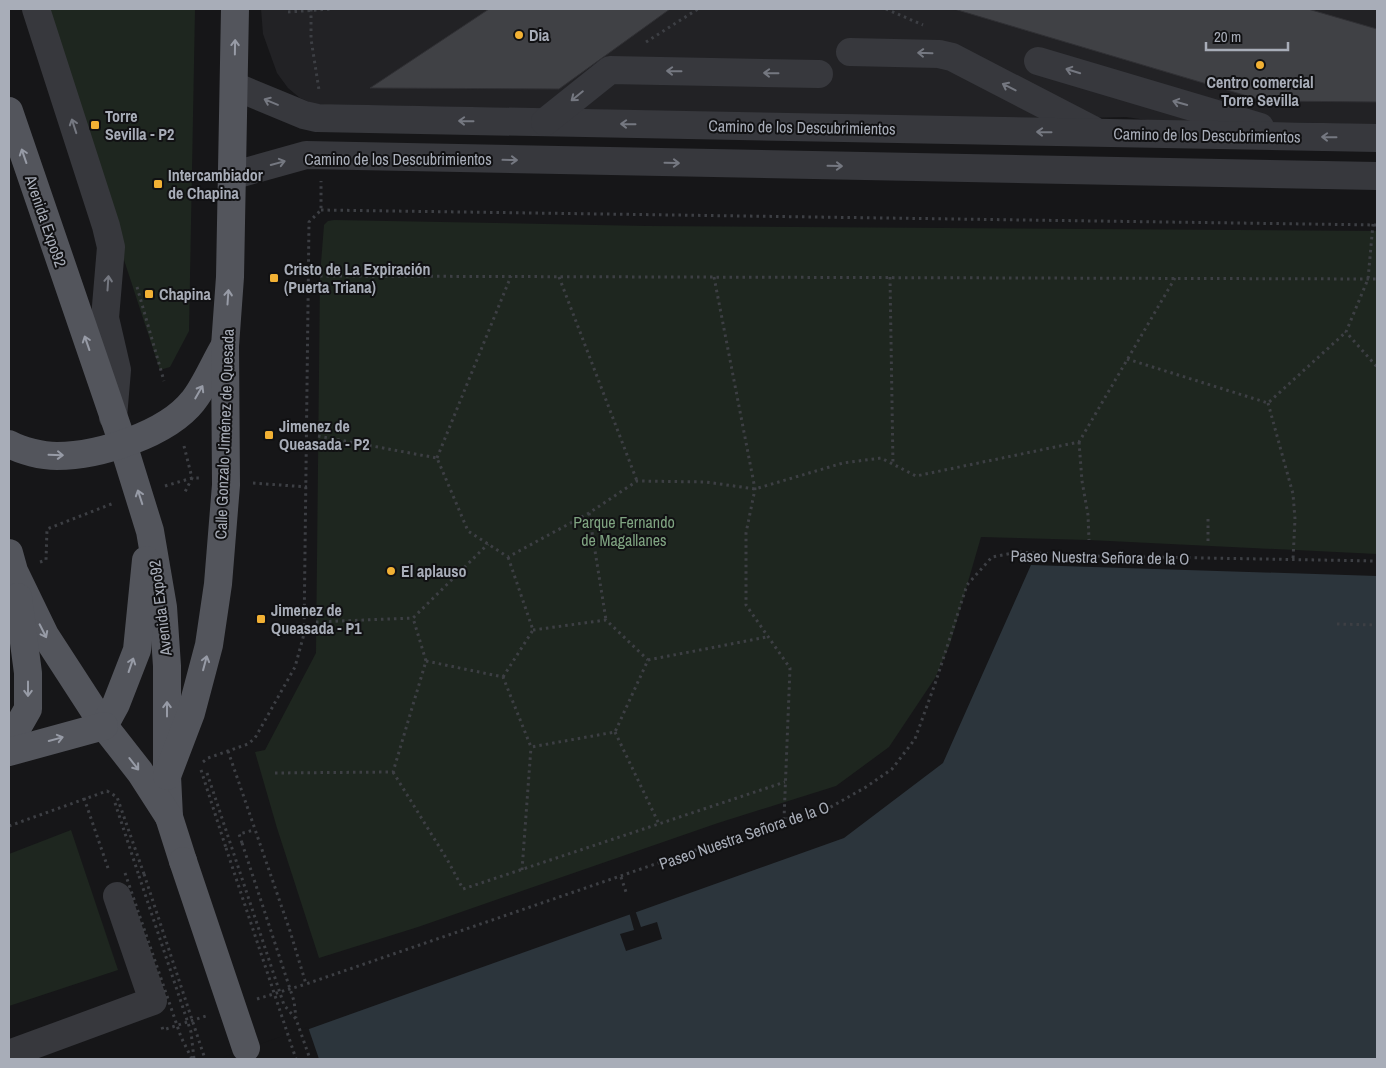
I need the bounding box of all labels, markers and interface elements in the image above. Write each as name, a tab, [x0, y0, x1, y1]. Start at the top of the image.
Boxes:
scale bar	[1206, 20, 1288, 52]
place label: Dia	[529, 24, 550, 46]
text: 20 m	[1214, 26, 1241, 47]
marker: Dia	[513, 29, 525, 41]
one-way arrow	[230, 40, 239, 56]
one-way arrow	[917, 48, 933, 58]
marker: Centro comercial Torre Sevilla	[1254, 59, 1266, 71]
one-way arrow	[667, 66, 683, 76]
one-way arrow	[1066, 66, 1082, 76]
one-way arrow	[763, 68, 780, 78]
place label: Centro comercial Torre Sevilla	[1206, 71, 1314, 111]
one-way arrow	[1002, 82, 1017, 91]
one-way arrow	[571, 90, 584, 101]
one-way arrow	[264, 96, 279, 106]
one-way arrow	[1172, 97, 1188, 107]
place label: Torre Sevilla - P2	[105, 105, 174, 145]
street label: Camino de los Descubrimientos	[708, 114, 896, 140]
one-way arrow	[458, 116, 474, 126]
one-way arrow	[69, 119, 78, 134]
marker: Torre Sevilla - P2	[89, 119, 101, 131]
one-way arrow	[621, 119, 637, 129]
street label: Camino de los Descubrimientos	[1113, 122, 1301, 148]
one-way arrow	[1036, 127, 1052, 137]
one-way arrow	[1321, 132, 1337, 142]
street label: Camino de los Descubrimientos	[304, 148, 492, 170]
one-way arrow	[19, 149, 28, 164]
one-way arrow	[501, 155, 517, 164]
one-way arrow	[270, 158, 286, 167]
one-way arrow	[664, 158, 680, 167]
one-way arrow	[826, 161, 842, 170]
place label: Intercambiador de Chapina	[168, 164, 264, 204]
street label: Avenida Expo´92	[20, 171, 72, 270]
marker: Intercambiador de Chapina	[152, 178, 164, 190]
place label: Cristo de La Expiración (Puerta Triana)	[284, 258, 431, 298]
marker: Cristo de La Expiración (Puerta Triana)	[268, 272, 280, 284]
one-way arrow	[103, 275, 113, 291]
place label: Chapina	[159, 283, 211, 305]
marker: Chapina	[143, 288, 155, 300]
one-way arrow	[224, 290, 233, 306]
street label: Calle Gonzalo Jiménez de Quesada	[209, 328, 239, 540]
one-way arrow	[82, 336, 92, 352]
one-way arrow	[194, 385, 204, 399]
place label: Jimenez de Queasada - P2	[279, 415, 369, 455]
marker: Jimenez de Queasada - P2	[263, 429, 275, 441]
one-way arrow	[47, 450, 63, 460]
one-way arrow	[135, 490, 144, 505]
park label: Parque Fernando de Magallanes	[573, 511, 675, 551]
street label: Paseo Nuestra Señora de la O	[1010, 544, 1190, 570]
street label: Avenida Expo´92	[143, 559, 177, 658]
place label: El aplauso	[401, 560, 467, 582]
marker: El aplauso	[385, 565, 397, 577]
place label: Jimenez de Queasada - P1	[271, 599, 362, 639]
marker: Jimenez de Queasada - P1	[255, 613, 267, 625]
one-way arrow	[38, 623, 48, 638]
one-way arrow	[200, 655, 210, 671]
one-way arrow	[127, 658, 136, 674]
one-way arrow	[23, 680, 33, 696]
one-way arrow	[162, 702, 172, 718]
one-way arrow	[47, 734, 63, 743]
one-way arrow	[129, 757, 139, 771]
street label: Paseo Nuestra Señora de la O	[656, 796, 832, 874]

